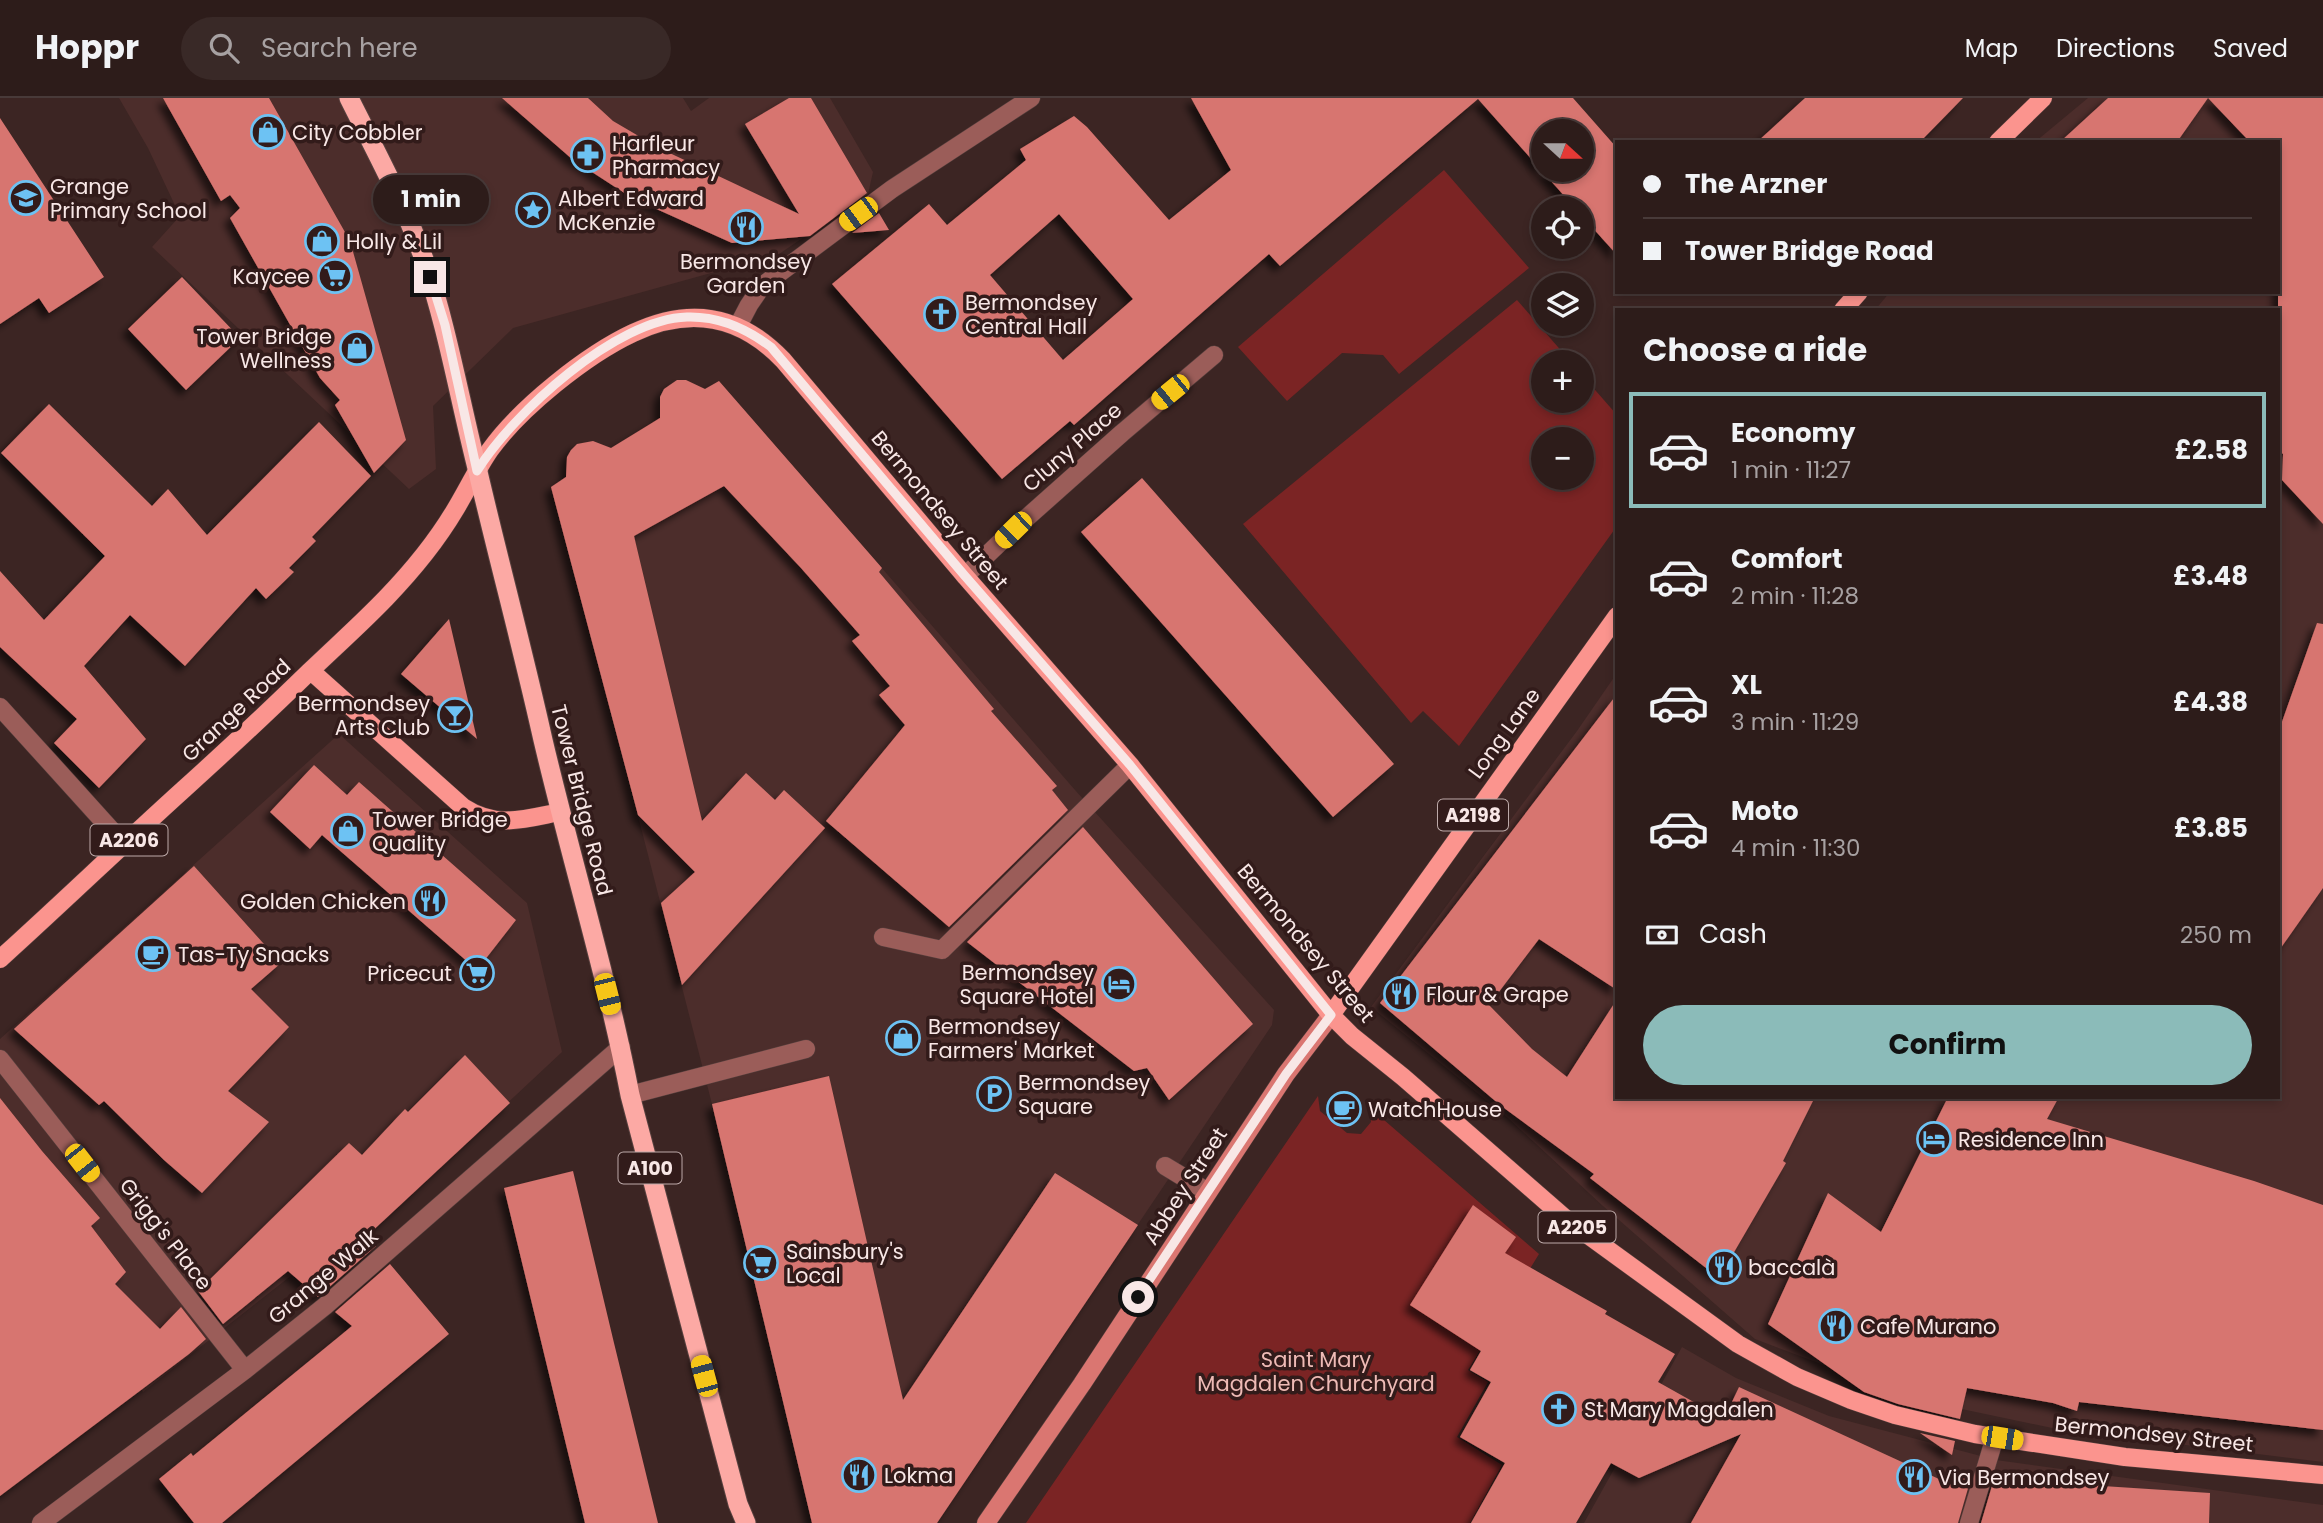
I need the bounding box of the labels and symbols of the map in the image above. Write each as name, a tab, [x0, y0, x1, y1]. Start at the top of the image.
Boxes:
shop icon: City Cobbler	[249, 113, 287, 151]
place label: City Cobbler	[292, 118, 423, 147]
north arrow	[1531, 119, 1594, 182]
place label: Harfleur Pharmacy	[612, 129, 720, 182]
pharmacy icon: Harfleur Pharmacy	[569, 136, 607, 174]
place label: Grange Primary School	[50, 172, 207, 225]
callout: 1 min	[372, 176, 488, 225]
school or university icon: Grange Primary School	[7, 179, 45, 217]
place label: Albert Edward McKenzie	[558, 184, 704, 237]
place icon: Albert Edward McKenzie	[514, 191, 552, 229]
car	[835, 193, 882, 235]
restaurant icon: Bermondsey Garden	[727, 208, 765, 246]
shop icon: Holly & Lil	[303, 222, 341, 260]
place label: Holly & Lil	[346, 227, 442, 256]
place label: Bermondsey Garden	[680, 247, 812, 300]
supermarket icon: Kaycee	[316, 257, 354, 295]
route end	[414, 261, 446, 293]
place label: Kaycee	[233, 262, 310, 291]
place label: Bermondsey Central Hall	[965, 288, 1097, 341]
church icon: Bermondsey Central Hall	[922, 295, 960, 333]
place label: Tower Bridge Wellness	[196, 322, 332, 375]
shop icon: Tower Bridge Wellness	[338, 329, 376, 367]
car	[1148, 371, 1193, 413]
street label: Cluny Place	[1016, 396, 1128, 498]
street label: Bermondsey Street	[865, 424, 1015, 596]
car	[991, 508, 1036, 552]
street label: Grange Road	[175, 652, 297, 768]
street label: Long Lane	[1461, 682, 1547, 784]
place label: Bermondsey Arts Club	[298, 689, 430, 742]
bar icon: Bermondsey Arts Club	[436, 696, 474, 734]
street label: Tower Bridge Road	[544, 701, 620, 899]
road number: A2198	[1438, 800, 1508, 830]
place label: Tower Bridge Quality	[372, 805, 508, 858]
shop icon: Tower Bridge Quality	[329, 812, 367, 850]
road number: A2206	[90, 824, 168, 856]
street label: Bermondsey Street	[1231, 857, 1381, 1029]
restaurant icon: Golden Chicken	[411, 882, 449, 920]
place label: Golden Chicken	[240, 887, 406, 916]
cafe icon: Tas-Ty Snacks	[134, 935, 172, 973]
place label: Tas-Ty Snacks	[178, 940, 329, 969]
supermarket icon: Pricecut	[458, 954, 496, 992]
place label: Bermondsey Square Hotel	[960, 958, 1094, 1011]
place label: Pricecut	[367, 959, 452, 988]
hotel icon: Bermondsey Square Hotel	[1100, 965, 1138, 1003]
car	[592, 971, 623, 1017]
restaurant icon: Flour & Grape	[1382, 975, 1420, 1013]
place label: Flour & Grape	[1426, 980, 1569, 1009]
place label: Bermondsey Farmers' Market	[928, 1012, 1095, 1065]
shop icon: Bermondsey Farmers' Market	[884, 1019, 922, 1057]
place label: Bermondsey Square	[1018, 1068, 1150, 1121]
parking icon: Bermondsey Square	[975, 1075, 1013, 1113]
cafe icon: WatchHouse	[1325, 1090, 1363, 1128]
place label: WatchHouse	[1368, 1095, 1502, 1124]
hotel icon: Residence Inn	[1915, 1120, 1953, 1158]
street label: Abbey Street	[1136, 1122, 1234, 1250]
place label: Residence Inn	[1958, 1125, 2104, 1154]
car	[61, 1140, 104, 1186]
road number: A100	[618, 1152, 682, 1184]
street label: Grigg's Place	[113, 1172, 219, 1296]
road number: A2205	[1538, 1212, 1616, 1242]
street label: Grange Walk	[262, 1221, 384, 1331]
place label: Sainsbury's Local	[786, 1237, 904, 1290]
supermarket icon: Sainsbury's Local	[742, 1244, 780, 1282]
restaurant icon: baccalà	[1705, 1248, 1743, 1286]
place label: baccalà	[1748, 1253, 1835, 1282]
route start	[1122, 1281, 1154, 1313]
restaurant icon: Cafe Murano	[1817, 1307, 1855, 1345]
place label: Cafe Murano	[1860, 1312, 1996, 1341]
park label: Saint Mary Magdalen Churchyard	[1197, 1345, 1435, 1398]
car	[689, 1353, 720, 1399]
church icon: St Mary Magdalen	[1540, 1390, 1578, 1428]
place label: St Mary Magdalen	[1584, 1395, 1774, 1424]
street label: Bermondsey Street	[2053, 1409, 2255, 1459]
car	[1980, 1424, 2025, 1452]
restaurant icon: Lokma	[840, 1456, 878, 1494]
restaurant icon: Via Bermondsey	[1895, 1458, 1933, 1496]
place label: Lokma	[884, 1461, 953, 1490]
place label: Via Bermondsey	[1938, 1463, 2110, 1492]

